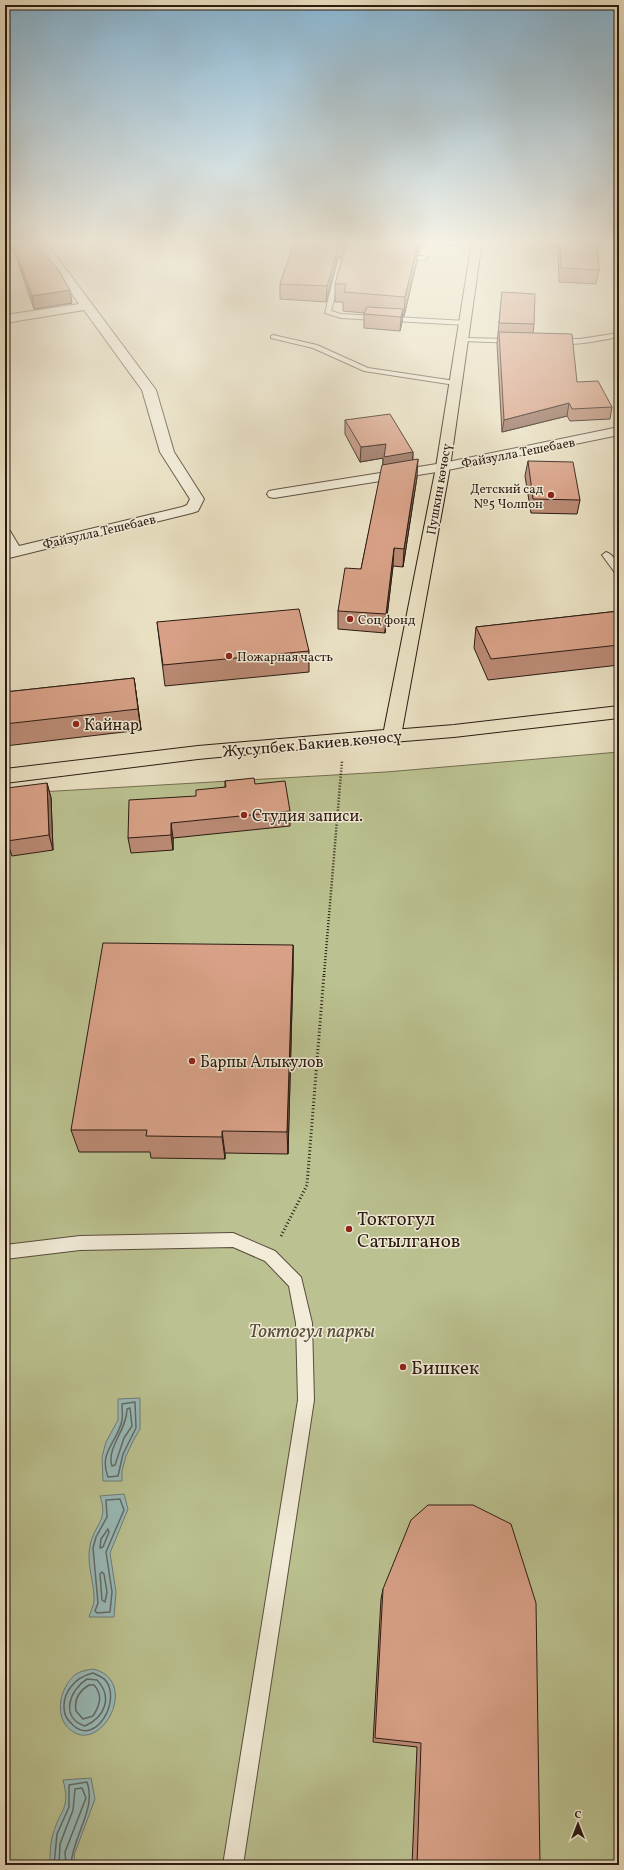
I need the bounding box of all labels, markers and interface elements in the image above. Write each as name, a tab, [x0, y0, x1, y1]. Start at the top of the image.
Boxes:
street label: Файзулла Тешебаев	[460, 434, 577, 474]
street label: Пушкин көчөсү	[423, 442, 457, 537]
place label: Детский сад №5 Чолпон	[470, 481, 544, 514]
marker: Детский сад №5 Чолпон	[546, 490, 556, 500]
street label: Файзулла Тешебаев	[41, 511, 158, 555]
place label: Соц фонд	[358, 612, 416, 630]
marker: Соц фонд	[345, 614, 355, 624]
place label: Пожарная часть	[237, 649, 334, 667]
marker: Пожарная часть	[224, 651, 234, 661]
place label: Кайнар	[84, 715, 139, 737]
marker: Кайнар	[71, 719, 81, 729]
street label: Жусупбек Бакиев көчөсү	[221, 726, 403, 764]
place label: Студия записи.	[252, 806, 363, 828]
marker: Студия записи.	[239, 810, 249, 820]
place label: Барпы Алыкулов	[200, 1052, 324, 1074]
marker: Барпы Алыкулов	[187, 1056, 197, 1066]
place label: Токтогул Сатылганов	[357, 1207, 460, 1255]
marker: Токтогул Сатылганов	[344, 1224, 354, 1234]
park label: Токтогул паркы	[249, 1319, 375, 1345]
place label: Бишкек	[411, 1356, 479, 1382]
marker: Бишкек	[398, 1362, 408, 1372]
north arrow	[558, 1804, 598, 1844]
text: С	[574, 1808, 582, 1823]

